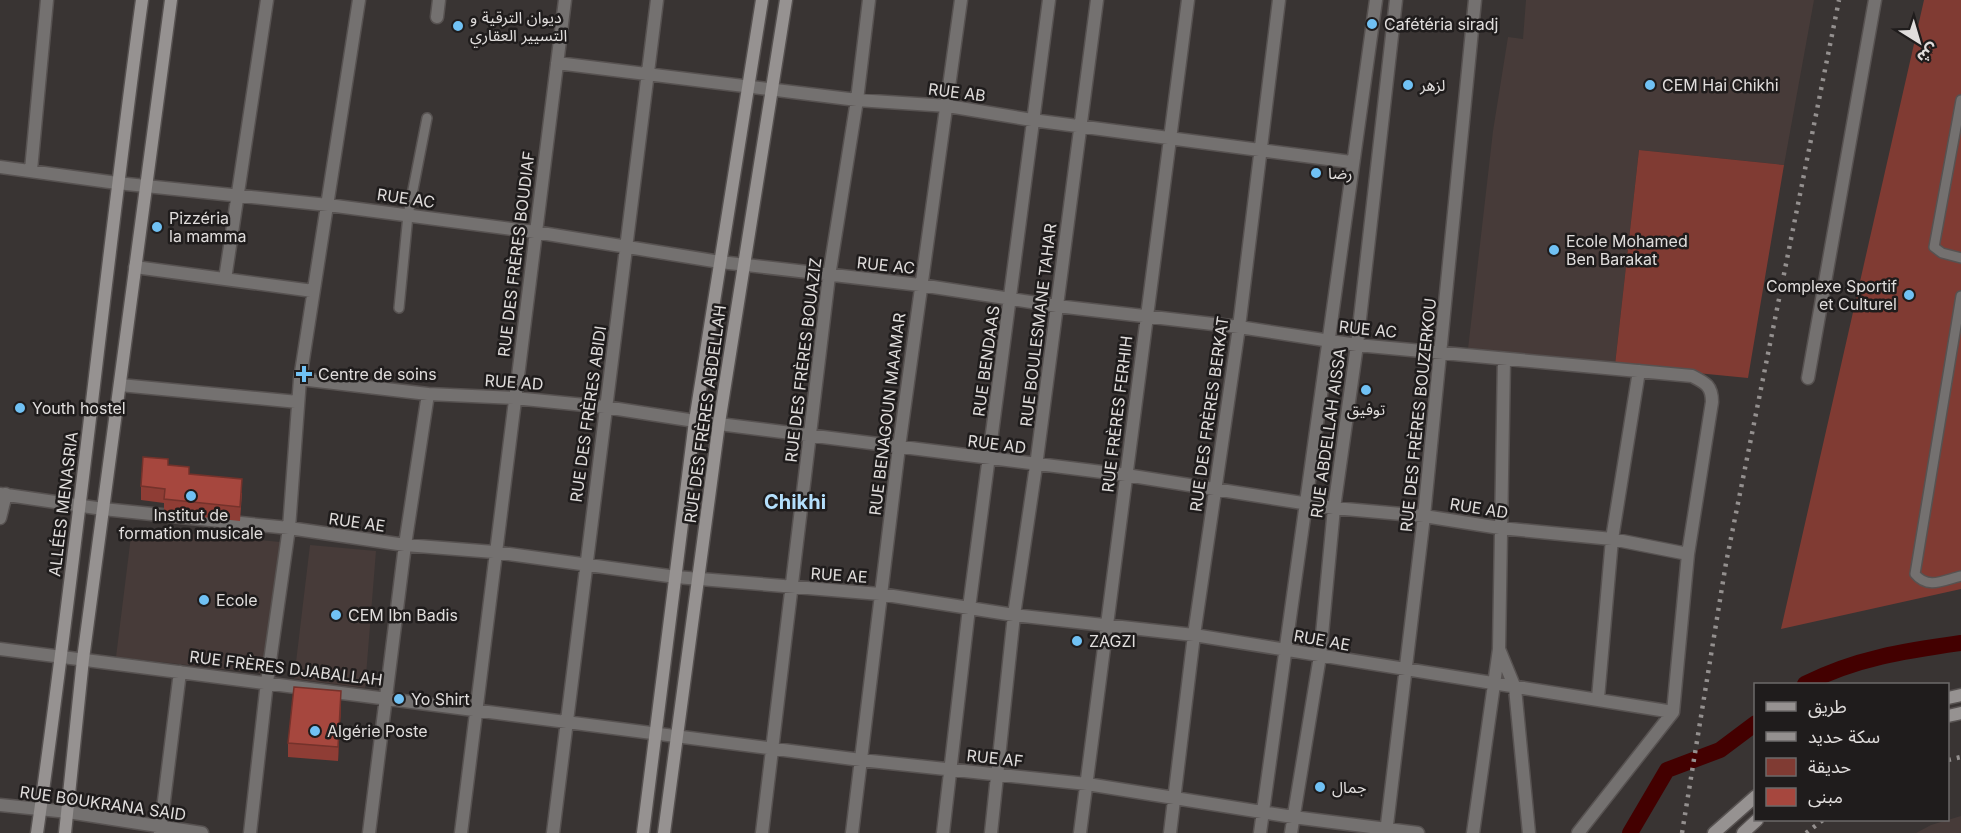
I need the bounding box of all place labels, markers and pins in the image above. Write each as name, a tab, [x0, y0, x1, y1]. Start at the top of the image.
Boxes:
place label: ديوان الترقية و التسيير العقاري	[470, 7, 567, 48]
place label: Cafétéria siradj	[1384, 14, 1499, 34]
marker: Cafétéria siradj	[1365, 17, 1379, 31]
marker: ديوان الترقية و التسيير العقاري	[451, 19, 465, 33]
place label: لزهر	[1419, 75, 1445, 95]
place label: CEM Hai Chikhi	[1662, 75, 1779, 95]
marker: لزهر	[1401, 78, 1415, 92]
marker: CEM Hai Chikhi	[1643, 78, 1657, 92]
place label: رضا	[1328, 163, 1353, 183]
marker: رضا	[1309, 166, 1323, 180]
place label: Pizzéria la mamma	[169, 208, 246, 246]
marker: Pizzéria la mamma	[150, 220, 164, 234]
place label: Ecole Mohamed Ben Barakat	[1566, 231, 1688, 269]
marker: Ecole Mohamed Ben Barakat	[1547, 243, 1561, 257]
place label: Complexe Sportif et Culturel	[1766, 276, 1897, 314]
marker: Complexe Sportif et Culturel	[1902, 288, 1916, 302]
place label: Centre de soins	[318, 364, 437, 384]
marker: Centre de soins	[295, 365, 313, 383]
marker: توفيق	[1359, 383, 1373, 397]
place label: Youth hostel	[32, 398, 126, 418]
place label: توفيق	[1347, 399, 1385, 420]
marker: Youth hostel	[13, 401, 27, 415]
marker: Institut de formation musicale	[184, 489, 198, 503]
place label: Institut de formation musicale	[119, 505, 263, 543]
place label: Ecole	[216, 590, 258, 610]
marker: Ecole	[197, 593, 211, 607]
place label: CEM Ibn Badis	[348, 605, 458, 625]
marker: CEM Ibn Badis	[329, 608, 343, 622]
place label: ZAGZI	[1089, 631, 1136, 651]
marker: ZAGZI	[1070, 634, 1084, 648]
place label: Yo Shirt	[411, 689, 470, 709]
marker: Yo Shirt	[392, 692, 406, 706]
place label: Algérie Poste	[327, 721, 428, 741]
marker: Algérie Poste	[308, 724, 322, 738]
place label: جمال	[1332, 777, 1366, 798]
marker: جمال	[1313, 780, 1327, 794]

